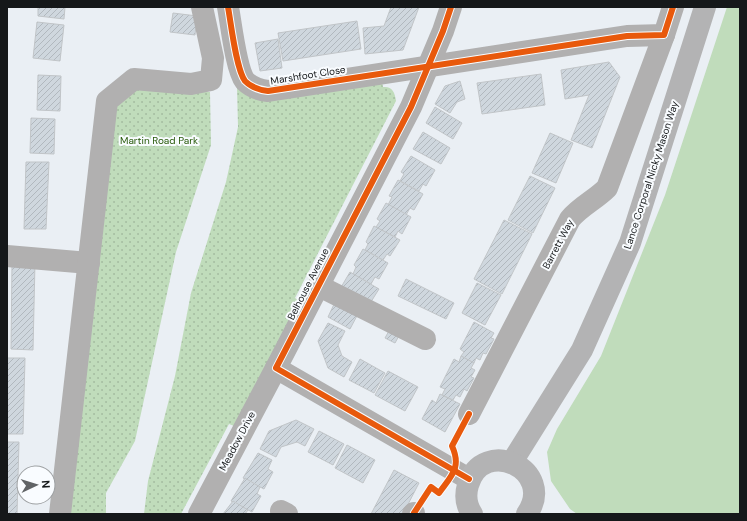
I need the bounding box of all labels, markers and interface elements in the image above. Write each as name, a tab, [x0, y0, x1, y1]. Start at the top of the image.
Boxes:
street label: Marshfoot Close	[270, 63, 347, 87]
street label: Lance Corporal Nicky Mason Way	[621, 99, 681, 251]
park label: Martin Road Park	[120, 134, 198, 147]
street label: Barrett Way	[539, 216, 577, 271]
street label: Belhouse Avenue	[284, 246, 332, 322]
street label: Meadow Drive	[216, 409, 258, 473]
north arrow	[16, 465, 56, 505]
text: N	[39, 480, 53, 489]

